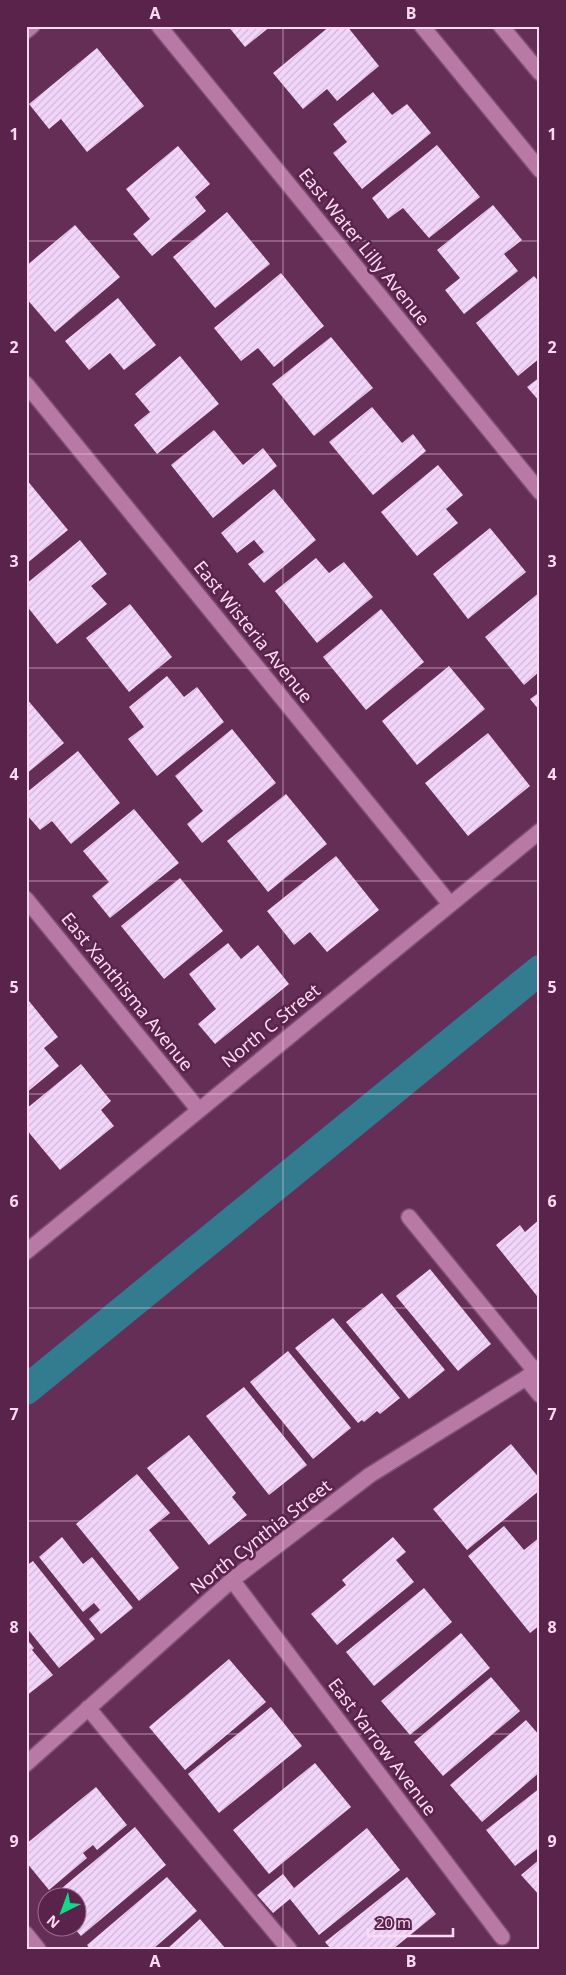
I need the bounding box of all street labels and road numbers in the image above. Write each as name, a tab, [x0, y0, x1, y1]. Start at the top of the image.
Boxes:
street label: East Water Lilly Avenue	[294, 163, 436, 330]
street label: East Wisteria Avenue	[189, 555, 319, 708]
street label: East Xanthisma Avenue	[56, 907, 199, 1076]
street label: North C Street	[216, 978, 325, 1073]
street label: North Cynthia Street	[185, 1473, 336, 1599]
street label: East Yarrow Avenue	[323, 1673, 442, 1820]

